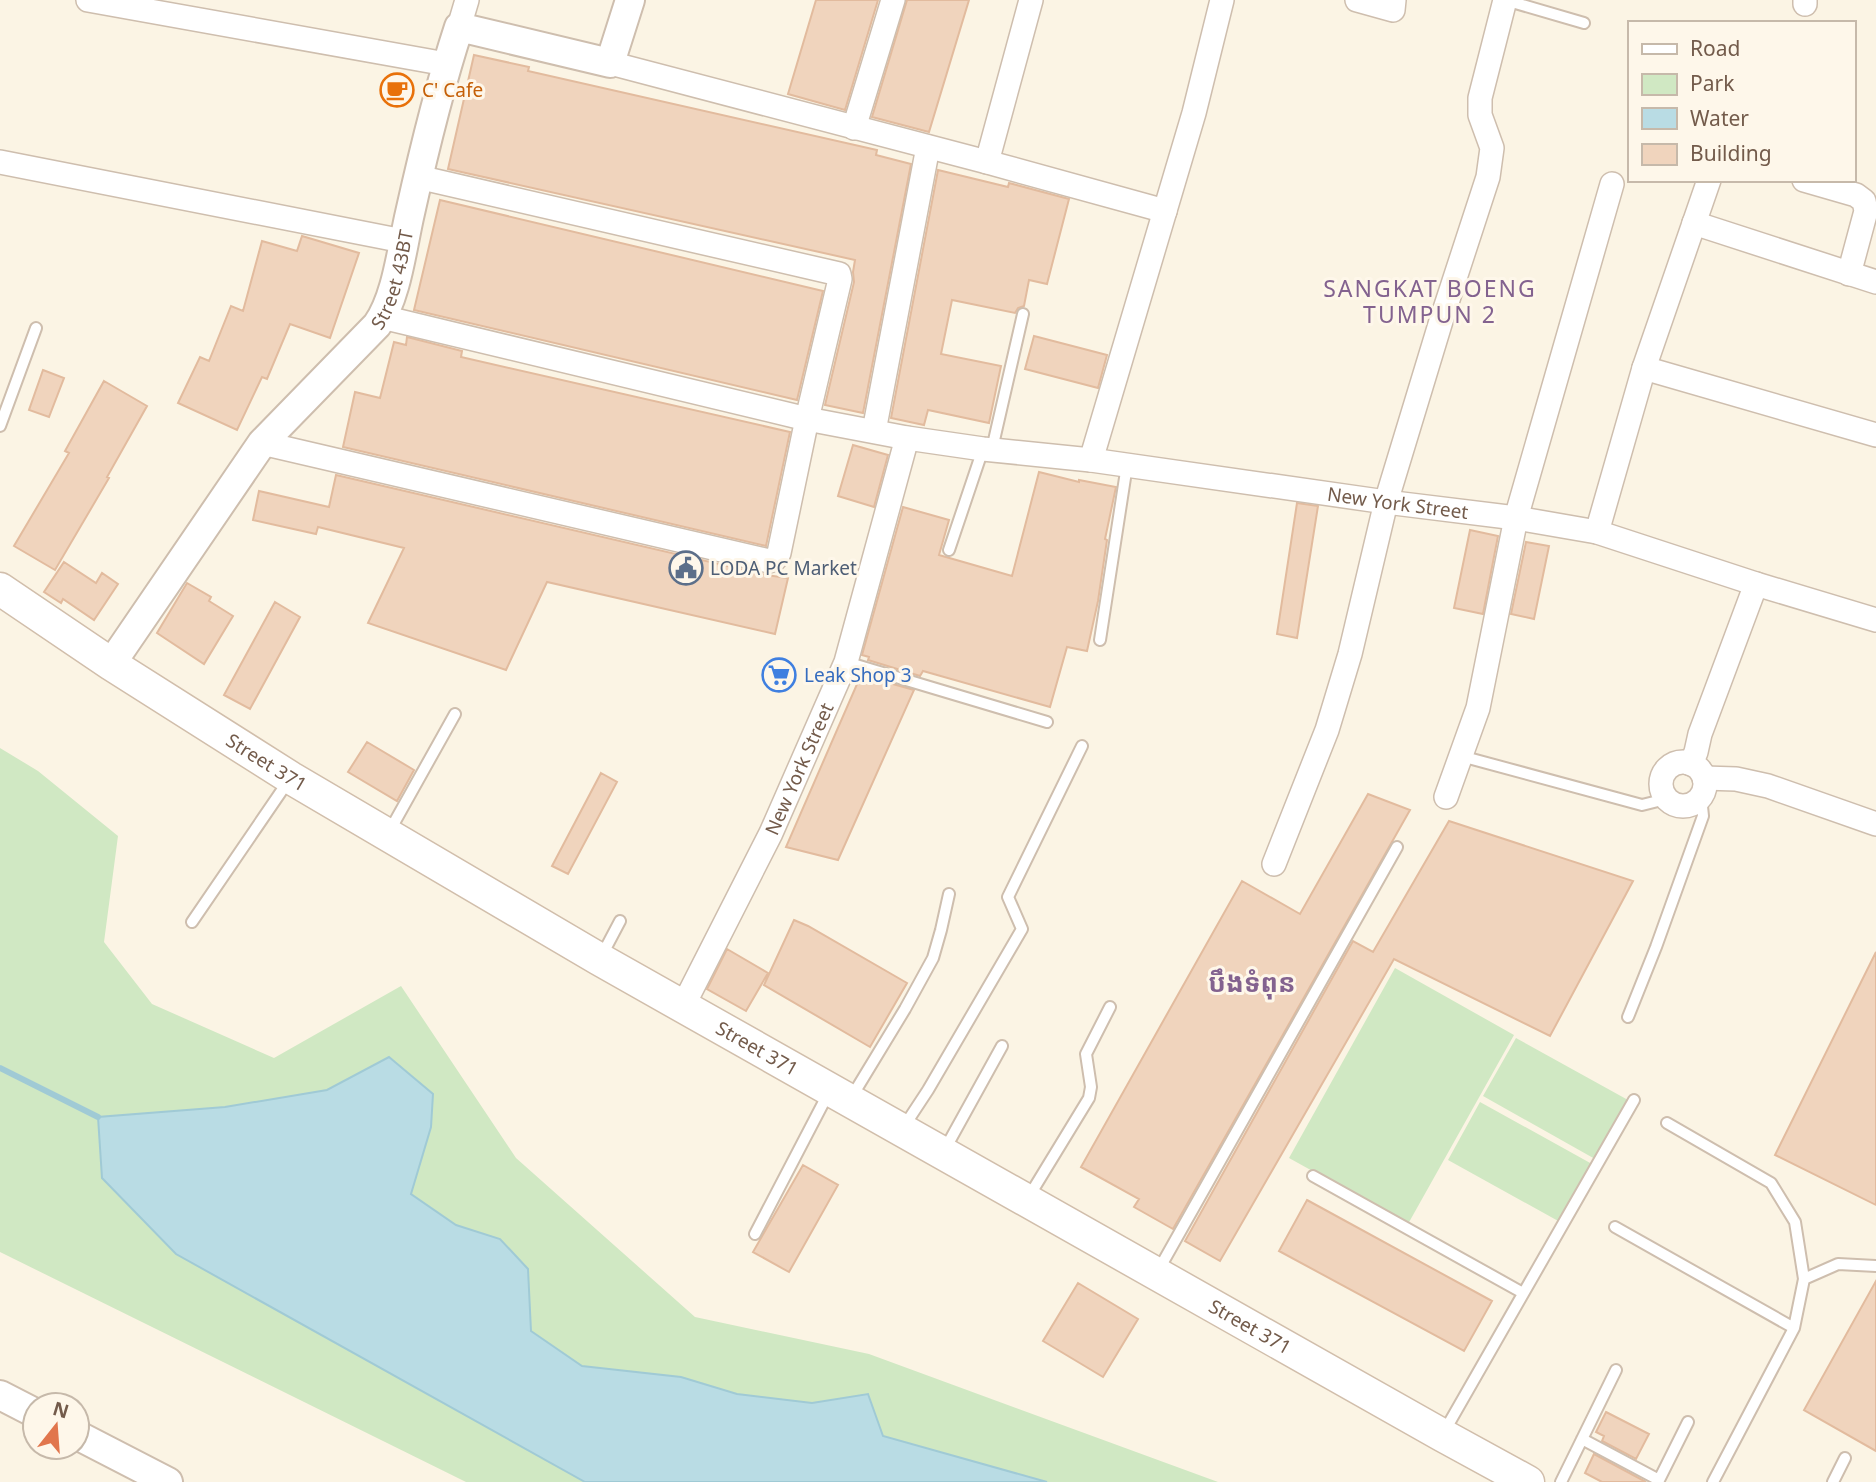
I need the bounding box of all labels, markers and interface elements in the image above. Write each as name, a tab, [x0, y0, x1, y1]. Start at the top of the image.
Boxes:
legend	[1628, 21, 1855, 182]
text: Road	[1690, 34, 1740, 62]
text: Park	[1690, 69, 1735, 97]
cafe icon: C' Cafe	[378, 71, 416, 109]
place label: C' Cafe	[422, 77, 483, 103]
text: Water	[1690, 104, 1749, 132]
text: Building	[1690, 139, 1772, 167]
street label: Street 43BT	[365, 227, 419, 335]
district label: SANGKAT BOENG TUMPUN 2	[1323, 272, 1537, 330]
street label: New York Street	[1326, 481, 1470, 525]
public building icon: LODA PC Market	[667, 549, 705, 587]
place label: LODA PC Market	[710, 555, 857, 581]
supermarket icon: Leak Shop 3	[760, 656, 798, 694]
place label: Leak Shop 3	[804, 662, 912, 688]
street label: New York Street	[759, 699, 840, 839]
street label: Street 371	[221, 727, 312, 797]
district label: បឹងទំពុន	[1208, 964, 1296, 1000]
street label: Street 371	[711, 1015, 803, 1082]
street label: Street 371	[1204, 1293, 1296, 1360]
north arrow	[21, 1391, 91, 1461]
text: N	[50, 1395, 72, 1424]

